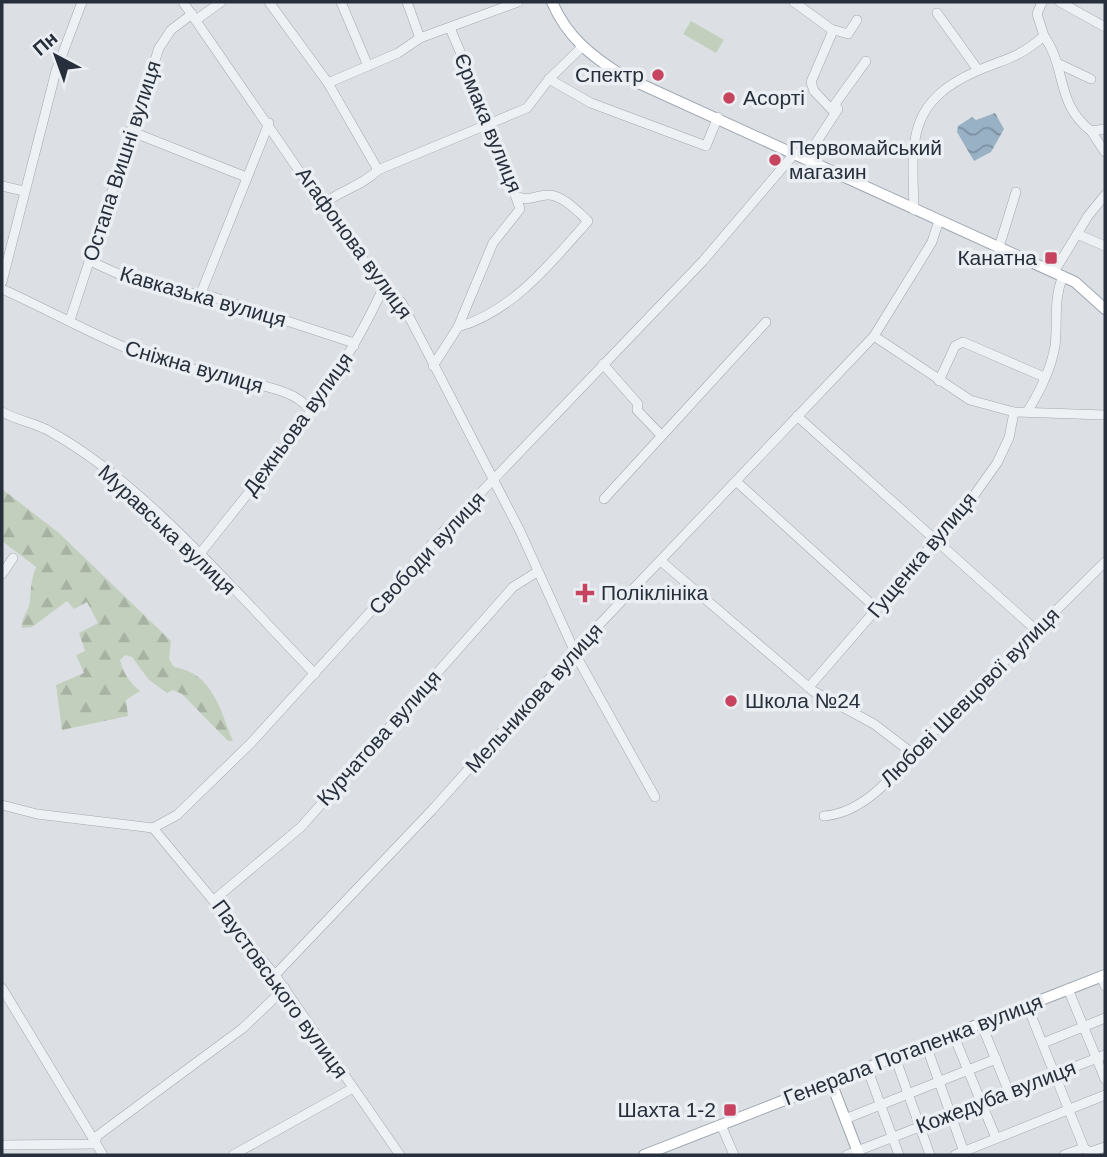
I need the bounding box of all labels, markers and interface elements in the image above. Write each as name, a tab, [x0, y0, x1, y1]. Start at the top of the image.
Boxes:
north arrow	[21, 21, 91, 91]
text: Пн	[29, 27, 62, 60]
street label: Єрмака вулиця	[450, 50, 527, 196]
street label: Остапа Вишні вулиця	[78, 58, 165, 264]
place label: Спектр	[575, 63, 644, 86]
marker: Спектр	[650, 67, 666, 83]
place label: Асорті	[743, 86, 805, 109]
marker: Асорті	[721, 90, 737, 106]
place label: Первомайський магазин	[789, 136, 942, 183]
marker: Первомайський магазин	[767, 152, 783, 168]
street label: Агафонова вулиця	[292, 162, 417, 323]
place label: Канатна	[957, 246, 1037, 269]
marker: Канатна	[1043, 250, 1059, 266]
street label: Кавказька вулиця	[117, 262, 289, 331]
street label: Сніжна вулиця	[122, 336, 266, 397]
street label: Дежньова вулиця	[238, 348, 357, 499]
street label: Муравська вулиця	[94, 460, 241, 599]
street label: Свободи вулиця	[364, 487, 489, 619]
street label: Гущенка вулиця	[863, 488, 981, 622]
place label: Поліклініка	[601, 581, 708, 604]
marker: Поліклініка	[575, 583, 595, 603]
street label: Любові Шевцової вулиця	[876, 603, 1064, 791]
street label: Мельникова вулиця	[461, 618, 607, 777]
street label: Курчатова вулиця	[312, 666, 445, 810]
place label: Школа №24	[745, 689, 861, 712]
marker: Школа №24	[723, 693, 739, 709]
street label: Паустовського вулиця	[208, 895, 353, 1082]
street label: Генерала Потапенка вулиця	[780, 989, 1045, 1110]
street label: Кожедуба вулиця	[913, 1055, 1079, 1138]
place label: Шахта 1-2	[618, 1098, 716, 1121]
marker: Шахта 1-2	[722, 1102, 738, 1118]

